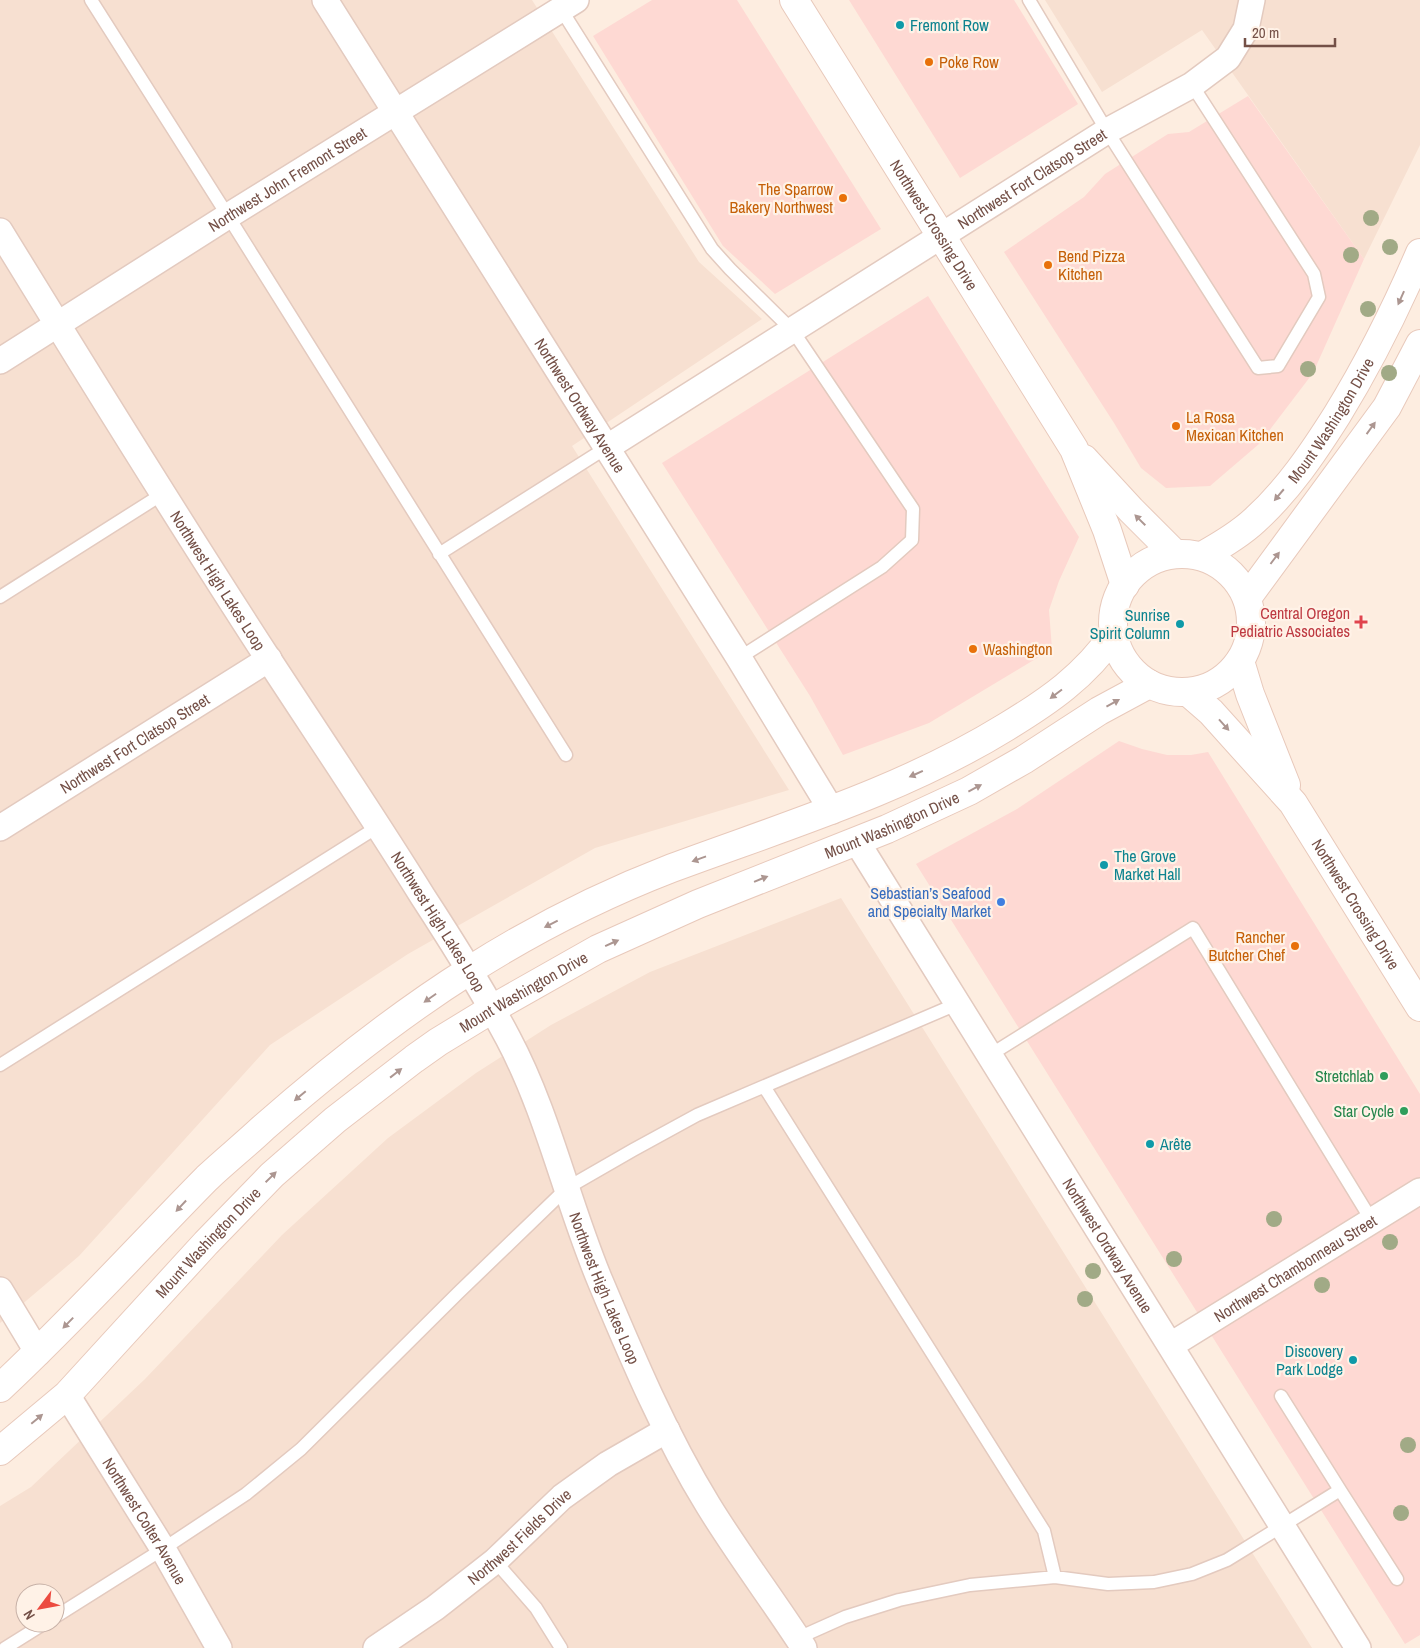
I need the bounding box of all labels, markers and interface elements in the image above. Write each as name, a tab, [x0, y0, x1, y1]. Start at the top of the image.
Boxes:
place label: Fremont Row	[910, 14, 989, 36]
scale bar	[1245, 15, 1335, 47]
marker: Fremont Row	[894, 19, 906, 31]
text: 20 m	[1252, 22, 1279, 43]
place label: Poke Row	[939, 51, 999, 73]
marker: Poke Row	[923, 56, 935, 68]
street label: Northwest John Fremont Street	[204, 122, 371, 237]
street label: Northwest Fort Clatsop Street	[953, 123, 1111, 234]
street label: Northwest Crossing Drive	[885, 155, 983, 294]
place label: The Sparrow Bakery Northwest	[729, 178, 834, 218]
marker: The Sparrow Bakery Northwest	[837, 192, 849, 204]
place label: Bend Pizza Kitchen	[1058, 245, 1126, 285]
marker: Bend Pizza Kitchen	[1042, 259, 1054, 271]
one-way arrow	[1396, 291, 1404, 305]
street label: Northwest Ordway Avenue	[529, 334, 631, 477]
street label: Mount Washington Drive	[1283, 354, 1379, 488]
place label: La Rosa Mexican Kitchen	[1186, 406, 1284, 446]
marker: La Rosa Mexican Kitchen	[1170, 420, 1182, 432]
one-way arrow	[1366, 421, 1376, 435]
one-way arrow	[1274, 488, 1285, 501]
street label: Northwest High Lakes Loop	[165, 506, 271, 655]
one-way arrow	[1135, 514, 1147, 526]
one-way arrow	[1269, 552, 1280, 565]
place label: Central Oregon Pediatric Associates	[1230, 602, 1350, 642]
place label: Sunrise Spirit Column	[1090, 604, 1170, 644]
marker: Central Oregon Pediatric Associates	[1354, 615, 1368, 629]
marker: Sunrise Spirit Column	[1174, 618, 1186, 630]
place label: Washington	[983, 638, 1053, 660]
marker: Washington	[967, 643, 979, 655]
street label: Northwest Fort Clatsop Street	[56, 688, 214, 799]
one-way arrow	[1049, 689, 1063, 699]
one-way arrow	[1106, 699, 1120, 707]
one-way arrow	[1218, 719, 1229, 732]
one-way arrow	[909, 771, 923, 779]
one-way arrow	[967, 784, 982, 792]
street label: Mount Washington Drive	[821, 786, 963, 864]
street label: Northwest Crossing Drive	[1307, 834, 1405, 974]
place label: The Grove Market Hall	[1114, 845, 1180, 885]
street label: Northwest High Lakes Loop	[386, 847, 491, 996]
one-way arrow	[691, 855, 706, 863]
marker: The Grove Market Hall	[1098, 859, 1110, 871]
one-way arrow	[754, 874, 768, 882]
place label: Sebastian’s Seafood and Specialty Market	[868, 882, 991, 922]
marker: Sebastian’s Seafood and Specialty Market	[995, 896, 1007, 908]
one-way arrow	[543, 920, 558, 928]
place label: Rancher Butcher Chef	[1208, 926, 1286, 966]
one-way arrow	[605, 939, 619, 947]
marker: Rancher Butcher Chef	[1289, 940, 1301, 952]
street label: Mount Washington Drive	[455, 946, 592, 1037]
one-way arrow	[423, 993, 437, 1003]
place label: Stretchlab	[1315, 1065, 1374, 1087]
one-way arrow	[389, 1067, 402, 1078]
marker: Stretchlab	[1378, 1070, 1390, 1082]
one-way arrow	[294, 1090, 307, 1101]
place label: Star Cycle	[1333, 1100, 1394, 1122]
marker: Star Cycle	[1398, 1105, 1410, 1117]
place label: Arête	[1159, 1133, 1191, 1155]
marker: Arête	[1144, 1138, 1156, 1150]
one-way arrow	[265, 1171, 277, 1183]
street label: Northwest Ordway Avenue	[1057, 1174, 1158, 1317]
street label: Mount Washington Drive	[150, 1182, 265, 1303]
one-way arrow	[175, 1200, 187, 1212]
street label: Northwest High Lakes Loop	[564, 1209, 645, 1367]
street label: Northwest Chambonneau Street	[1210, 1209, 1381, 1327]
one-way arrow	[62, 1316, 74, 1328]
place label: Discovery Park Lodge	[1276, 1340, 1343, 1380]
marker: Discovery Park Lodge	[1347, 1354, 1359, 1366]
one-way arrow	[31, 1414, 44, 1425]
street label: Northwest Colter Avenue	[98, 1453, 192, 1588]
street label: Northwest Fields Drive	[463, 1483, 575, 1590]
north arrow	[15, 1583, 65, 1633]
text: N	[19, 1607, 39, 1623]

